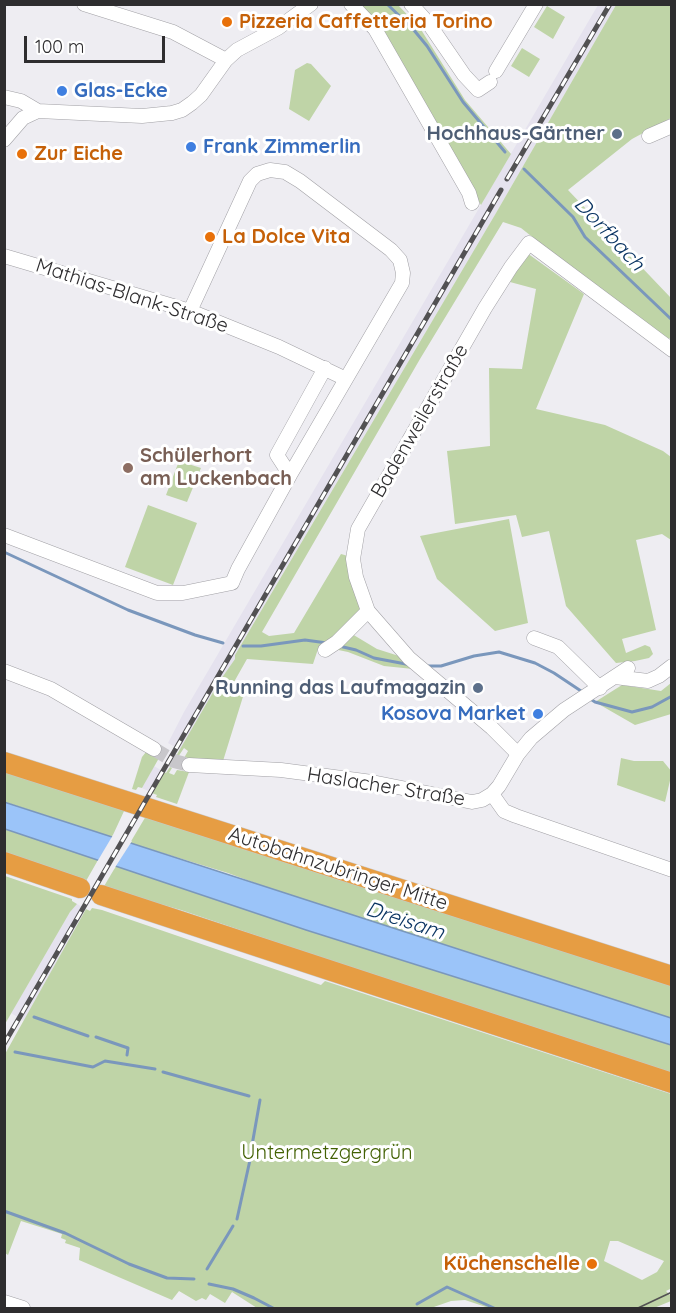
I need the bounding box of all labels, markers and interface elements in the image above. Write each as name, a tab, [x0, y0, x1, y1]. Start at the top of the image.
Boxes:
place label: Pizzeria Caffetteria Torino	[239, 10, 493, 34]
marker: Pizzeria Caffetteria Torino	[220, 15, 234, 29]
scale bar	[27, 24, 168, 62]
text: 100 m	[35, 35, 84, 58]
place label: Glas-Ecke	[74, 79, 168, 103]
marker: Glas-Ecke	[55, 84, 69, 98]
place label: Hochhaus-Gärtner	[427, 122, 605, 146]
marker: Hochhaus-Gärtner	[610, 127, 624, 141]
place label: Frank Zimmerlin	[203, 135, 361, 159]
marker: Frank Zimmerlin	[184, 140, 198, 154]
place label: Zur Eiche	[34, 142, 123, 166]
marker: Zur Eiche	[15, 147, 29, 161]
water label: Dorfbach	[568, 192, 650, 276]
place label: La Dolce Vita	[222, 225, 350, 249]
marker: La Dolce Vita	[203, 230, 217, 244]
street label: Mathias-Blank-Straße	[33, 254, 231, 338]
street label: Badenweilerstraße	[366, 340, 474, 502]
place label: Schülerhort am Luckenbach	[140, 444, 292, 491]
marker: Schülerhort am Luckenbach	[121, 461, 135, 475]
place label: Running das Laufmagazin	[215, 676, 466, 700]
marker: Running das Laufmagazin	[471, 681, 485, 695]
place label: Kosova Market	[381, 702, 526, 726]
marker: Kosova Market	[531, 707, 545, 721]
street label: Haslacher Straße	[305, 763, 467, 811]
street label: Autobahnzubringer Mitte	[226, 822, 450, 916]
water label: Dreisam	[363, 897, 447, 945]
park label: Untermetzgergrün	[241, 1141, 413, 1165]
place label: Küchenschelle	[444, 1252, 580, 1276]
marker: Küchenschelle	[585, 1257, 599, 1271]

